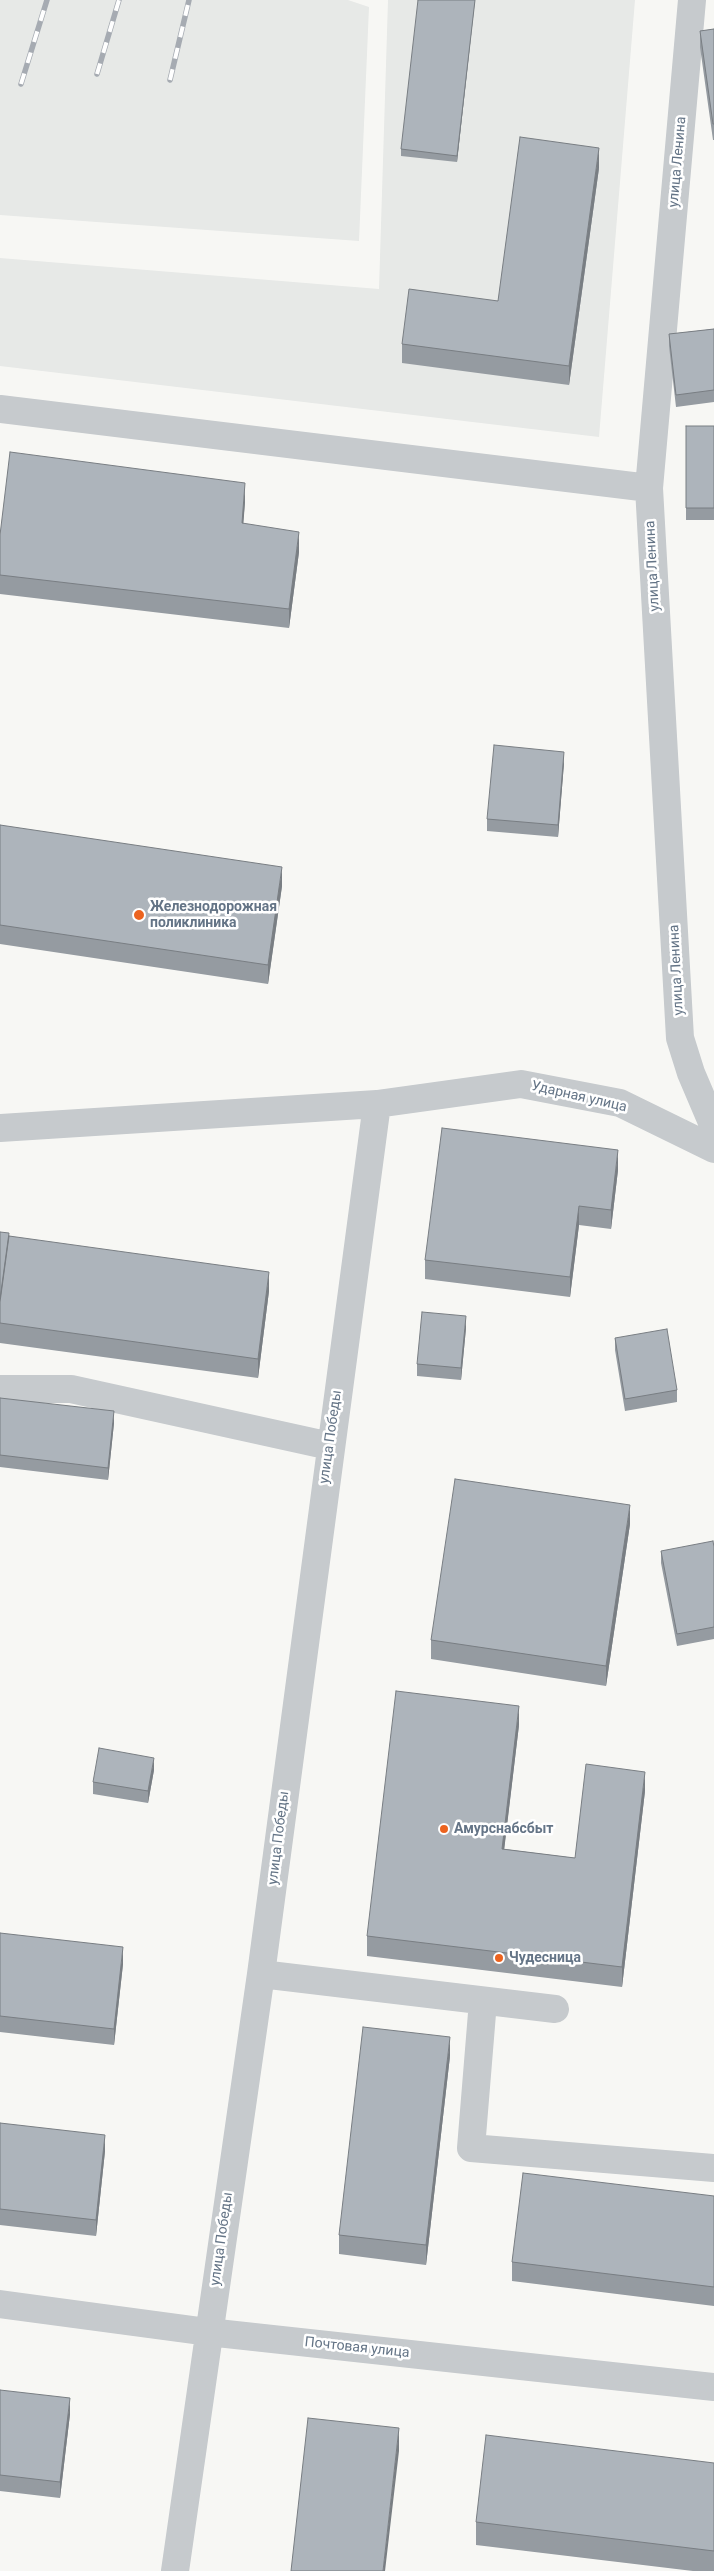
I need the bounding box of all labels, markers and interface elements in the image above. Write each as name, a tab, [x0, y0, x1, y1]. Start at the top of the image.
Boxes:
street label: улица Ленина	[666, 116, 690, 208]
street label: улица Ленина	[642, 520, 664, 612]
place label: Железнодорожная поликлиника	[150, 899, 277, 932]
marker: Железнодорожная поликлиника	[132, 908, 146, 922]
street label: улица Ленина	[666, 924, 688, 1016]
street label: Ударная улица	[530, 1078, 628, 1116]
street label: улица Победы	[316, 1389, 346, 1485]
street label: улица Победы	[265, 1790, 293, 1886]
place label: Амурснабсбыт	[454, 1821, 553, 1837]
marker: Амурснабсбыт	[438, 1823, 450, 1835]
place label: Чудесница	[509, 1950, 581, 1966]
marker: Чудесница	[493, 1952, 505, 1964]
street label: улица Победы	[207, 2191, 237, 2287]
street label: Почтовая улица	[304, 2334, 410, 2362]

